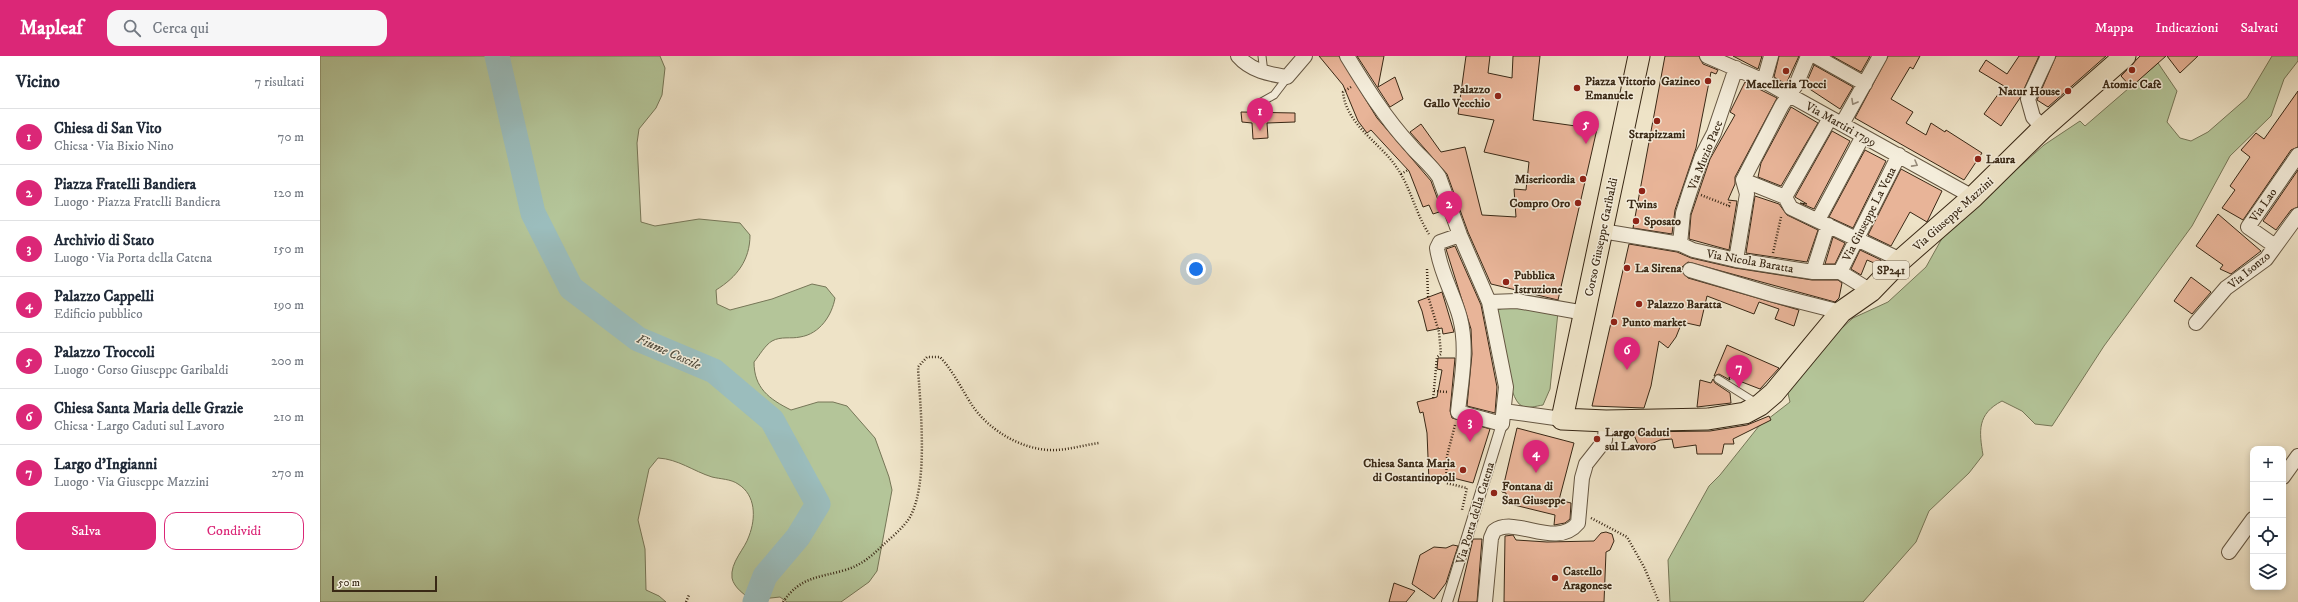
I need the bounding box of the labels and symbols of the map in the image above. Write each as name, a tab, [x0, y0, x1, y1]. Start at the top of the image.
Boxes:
marker: Atomic Cafè	[2127, 65, 2137, 75]
marker: Macelleria Tocci	[1781, 66, 1791, 76]
place label: Piazza Vittorio Emanuele	[1585, 74, 1656, 103]
place label: Gazineo	[1661, 74, 1700, 89]
marker: Gazineo	[1703, 76, 1713, 86]
place label: Macelleria Tocci	[1746, 77, 1826, 92]
place label: Atomic Cafè	[2102, 77, 2162, 92]
place label: Palazzo Gallo Vecchio	[1423, 82, 1490, 111]
marker: Piazza Vittorio Emanuele	[1572, 83, 1582, 93]
place label: Natur House	[1998, 84, 2060, 99]
marker: Natur House	[2063, 86, 2073, 96]
marker: Palazzo Gallo Vecchio	[1493, 91, 1503, 101]
pin: 1	[1247, 98, 1273, 131]
street label: Via Martiri 1799	[1802, 98, 1879, 150]
one-way arrow	[1852, 98, 1859, 105]
pin: 5	[1573, 111, 1599, 144]
marker: Strapizzami	[1652, 116, 1662, 126]
street label: Via Muzio Pace	[1684, 118, 1726, 193]
place label: Strapizzami	[1629, 127, 1685, 142]
place label: Laura	[1986, 152, 2016, 167]
marker: Laura	[1973, 154, 1983, 164]
one-way arrow	[1911, 160, 1918, 167]
street label: Via Giuseppe La Vena	[1839, 164, 1900, 265]
place label: Misericordia	[1515, 172, 1576, 187]
marker: Misericordia	[1578, 174, 1588, 184]
street label: Via Giuseppe Mazzini	[1909, 174, 1997, 255]
street label: Corso Giuseppe Garibaldi	[1582, 176, 1621, 298]
street label: Via Lao	[2246, 185, 2281, 226]
marker: Twins	[1637, 186, 1647, 196]
pin: 2	[1436, 191, 1462, 224]
place label: Compro Oro	[1510, 196, 1570, 211]
place label: Twins	[1626, 197, 1657, 212]
marker: Compro Oro	[1573, 198, 1583, 208]
place label: Sposato	[1644, 214, 1681, 229]
marker: Sposato	[1631, 216, 1641, 226]
street label: Via Nicola Baratta	[1704, 246, 1796, 277]
street label: Via Isonzo	[2224, 248, 2274, 293]
your location	[1186, 259, 1206, 279]
place label: La Sirena	[1635, 261, 1682, 276]
road number: SP241	[1873, 261, 1909, 279]
marker: La Sirena	[1622, 263, 1632, 273]
place label: Pubblica Istruzione	[1514, 268, 1562, 297]
marker: Pubblica Istruzione	[1501, 277, 1511, 287]
place label: Palazzo Baratta	[1647, 297, 1723, 312]
marker: Palazzo Baratta	[1634, 299, 1644, 309]
place label: Punto market	[1622, 315, 1687, 330]
marker: Punto market	[1609, 317, 1619, 327]
water label: Fiume Coscile	[634, 331, 704, 373]
pin: 6	[1614, 337, 1640, 370]
pin: 7	[1726, 355, 1752, 388]
pin: 3	[1457, 409, 1483, 442]
place label: Largo Caduti sul Lavoro	[1605, 425, 1669, 454]
marker: Largo Caduti sul Lavoro	[1592, 434, 1602, 444]
pin: 4	[1523, 440, 1549, 473]
place label: Chiesa Santa Maria di Costantinopoli	[1363, 456, 1456, 485]
street label: Via Porta della Catena	[1453, 459, 1498, 567]
marker: Chiesa Santa Maria di Costantinopoli	[1458, 465, 1468, 475]
place label: Fontana di San Giuseppe	[1502, 479, 1566, 508]
marker: Fontana di San Giuseppe	[1489, 488, 1499, 498]
place label: Castello Aragonese	[1562, 564, 1612, 593]
marker: Castello Aragonese	[1550, 573, 1560, 583]
scale bar	[332, 574, 437, 593]

